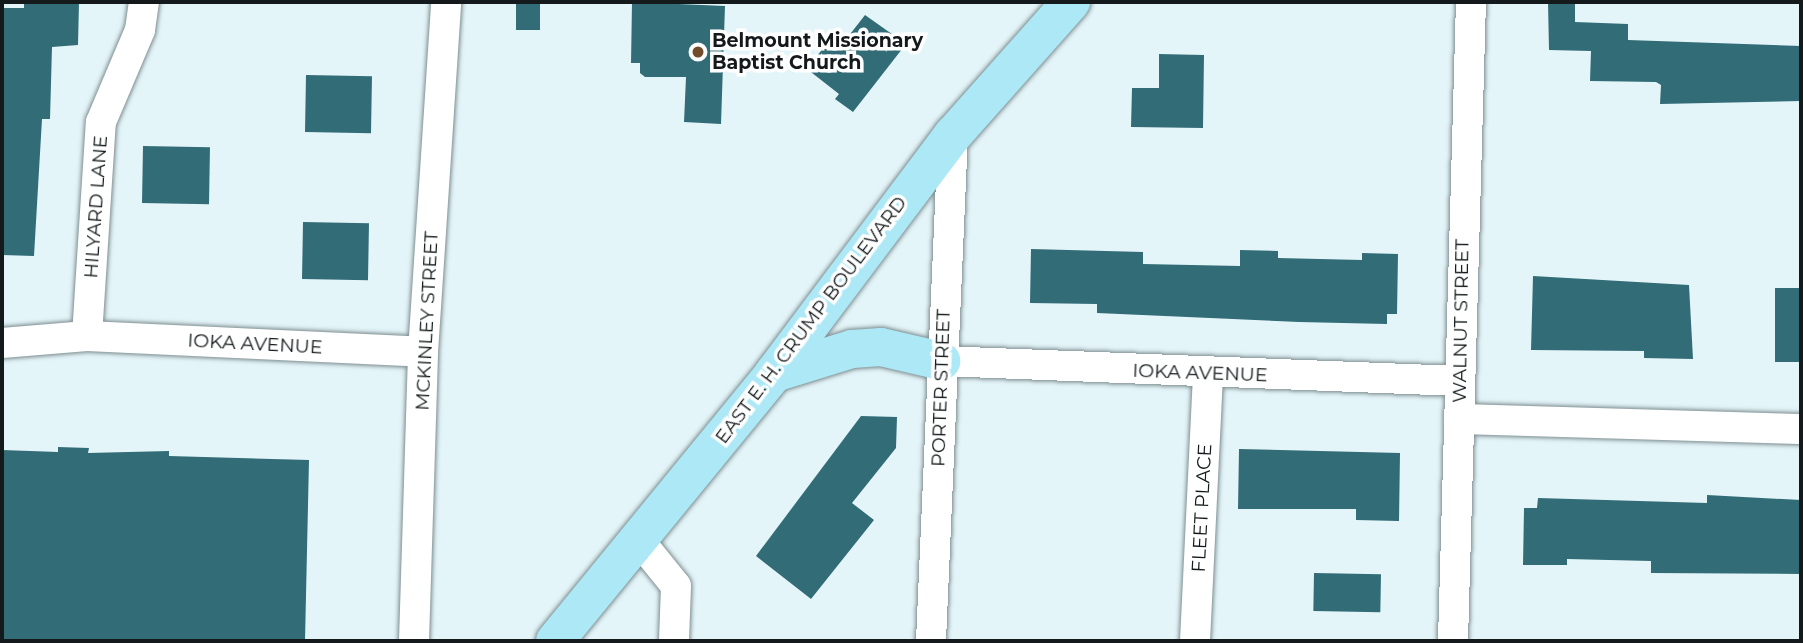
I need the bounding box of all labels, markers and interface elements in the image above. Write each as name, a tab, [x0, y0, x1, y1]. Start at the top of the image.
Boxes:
place label: Belmount Missionary Baptist Church	[712, 30, 923, 74]
marker: Belmount Missionary Baptist Church	[690, 44, 706, 60]
street label: HILYARD LANE	[80, 135, 112, 279]
street label: EAST E. H. CRUMP BOULEVARD	[710, 192, 912, 448]
street label: MCKINLEY STREET	[411, 231, 443, 411]
street label: WALNUT STREET	[1448, 239, 1474, 403]
street label: PORTER STREET	[927, 309, 955, 467]
street label: IOKA AVENUE	[187, 329, 323, 359]
street label: IOKA AVENUE	[1132, 359, 1268, 387]
street label: FLEET PLACE	[1187, 443, 1217, 573]

